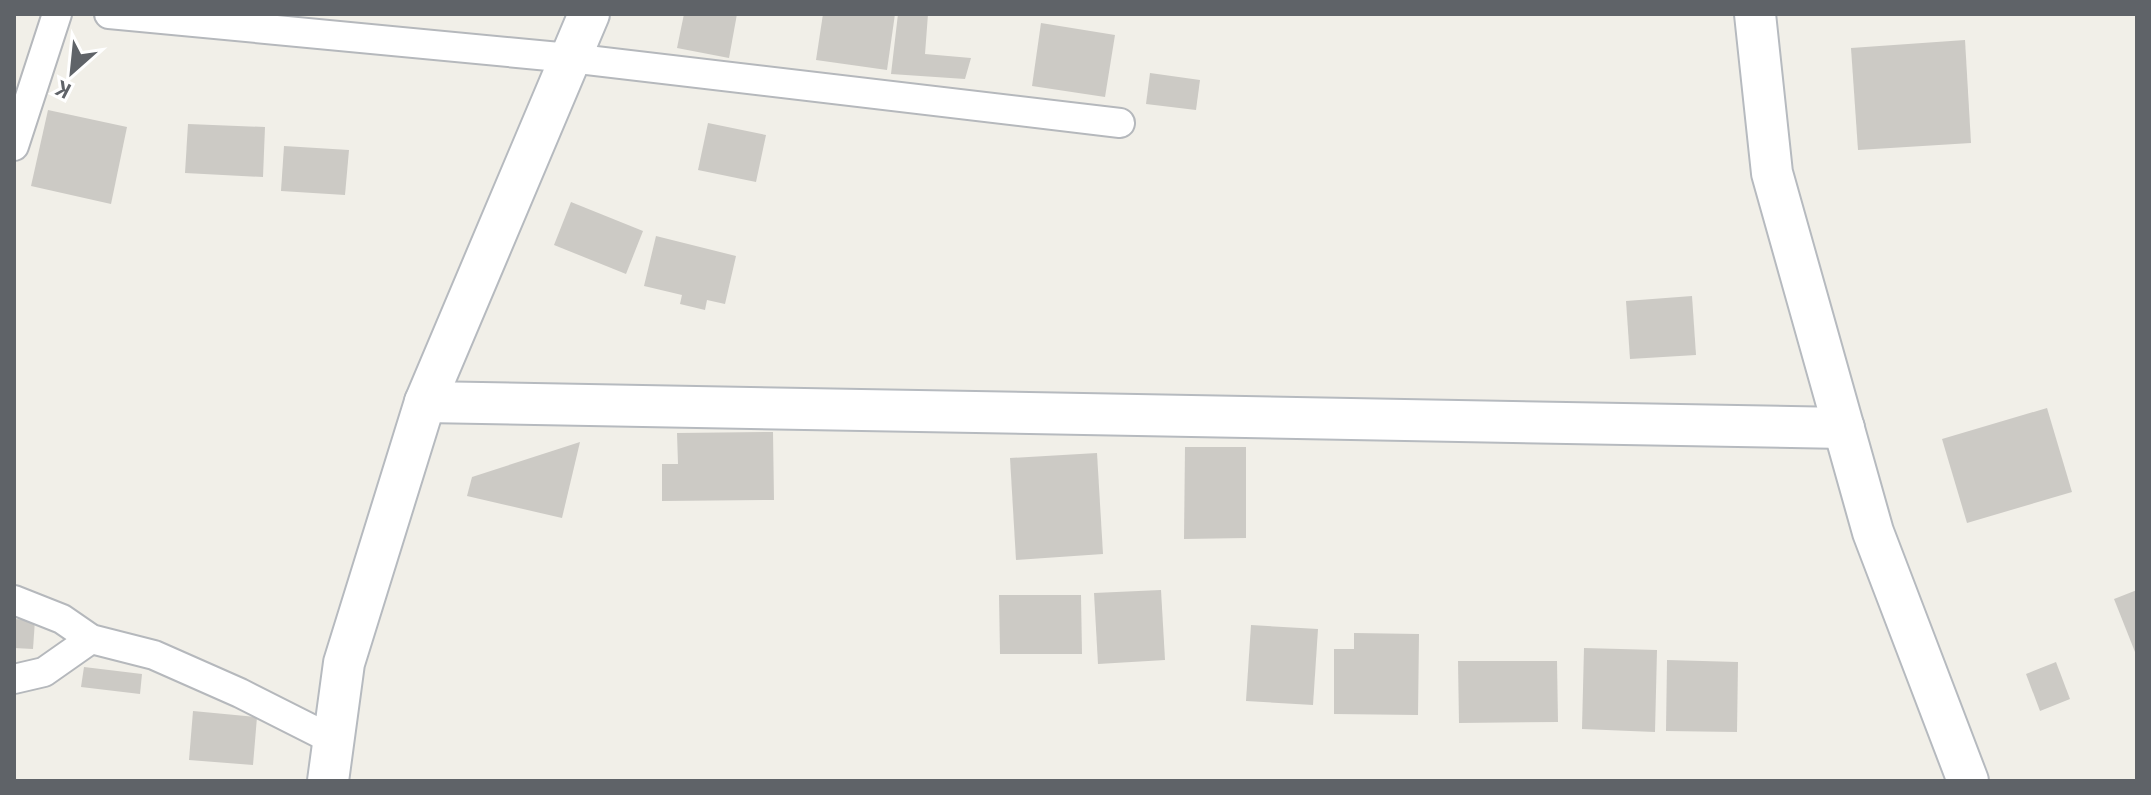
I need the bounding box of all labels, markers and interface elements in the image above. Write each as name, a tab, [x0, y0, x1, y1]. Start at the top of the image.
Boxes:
north arrow	[32, 32, 112, 112]
text: K	[50, 74, 75, 105]

